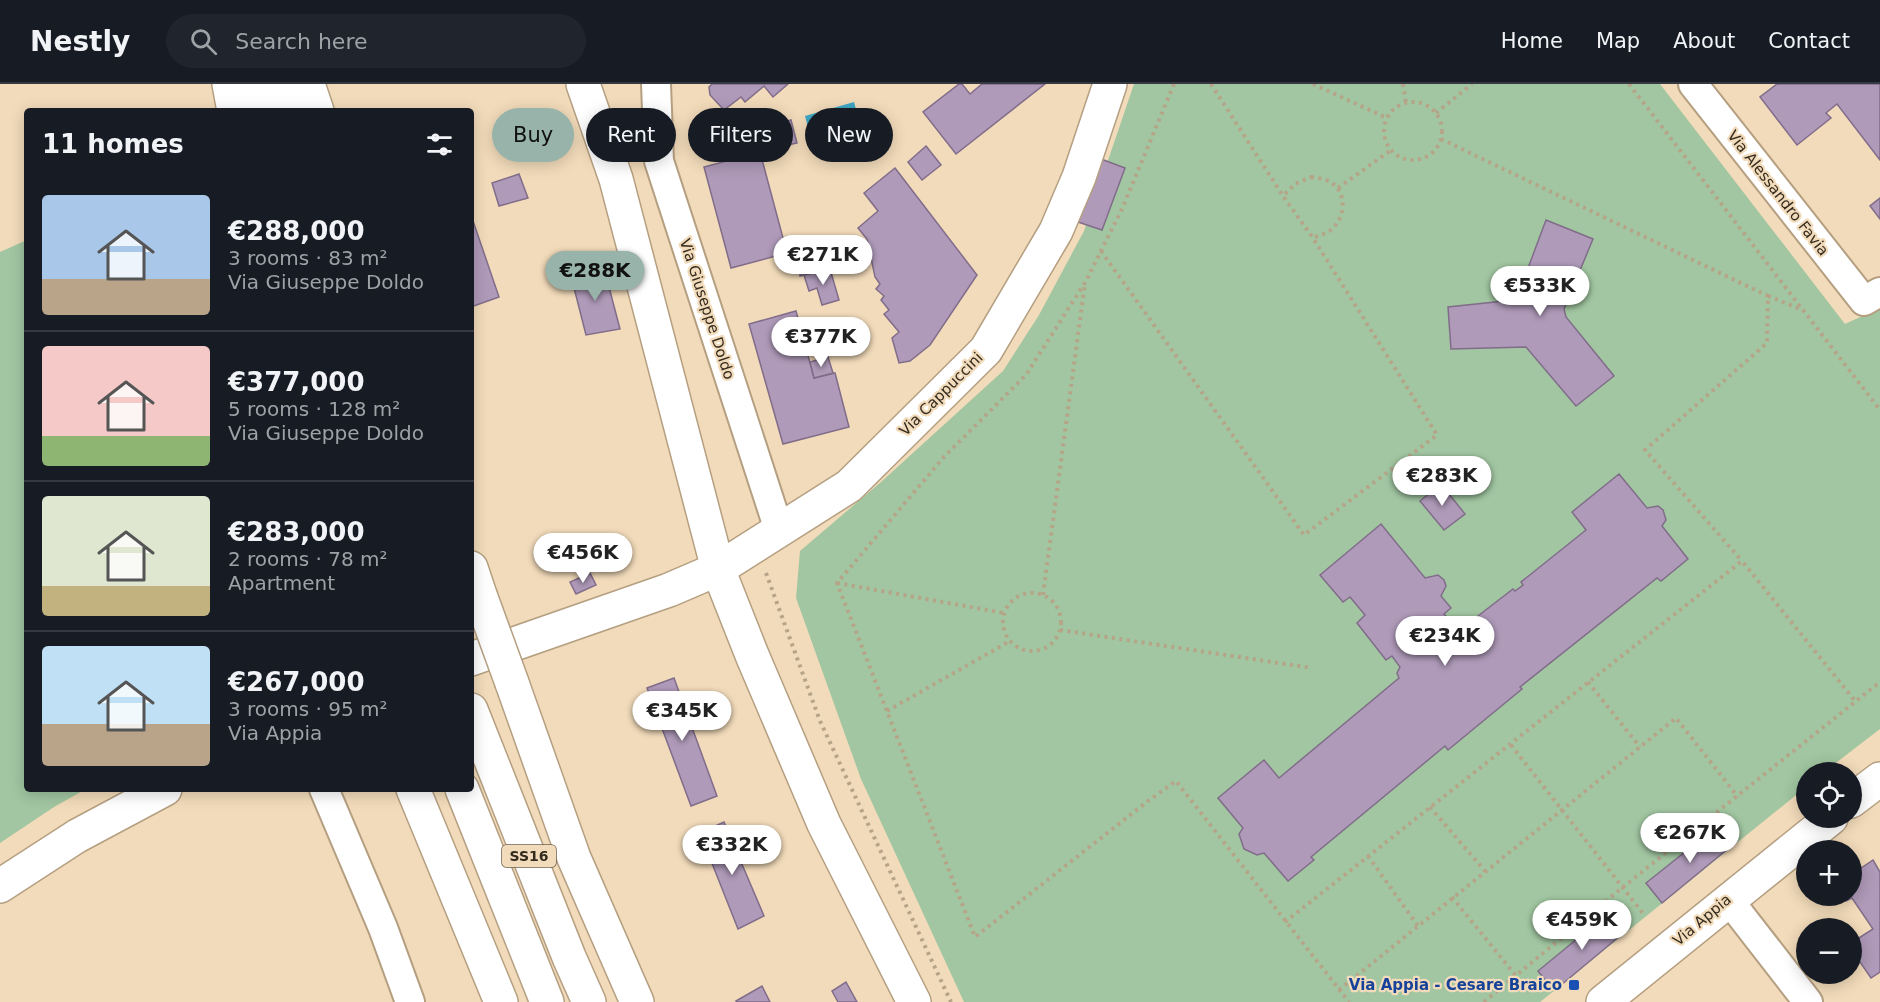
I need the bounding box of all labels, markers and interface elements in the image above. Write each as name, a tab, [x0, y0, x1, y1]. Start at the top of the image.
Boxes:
search box	[166, 14, 586, 68]
text: Nestly	[30, 25, 130, 58]
icon: search	[187, 25, 220, 58]
text: Search here	[235, 29, 367, 54]
text: Home	[1501, 29, 1563, 53]
text: Map	[1596, 29, 1640, 53]
text: About	[1673, 29, 1735, 53]
text: Contact	[1768, 29, 1850, 53]
chip: Buy	[492, 108, 574, 162]
chip: Rent	[586, 108, 676, 162]
chip: Filters	[688, 108, 793, 162]
chip: New	[805, 108, 893, 162]
street label: Via Alessandro Favia	[1723, 127, 1833, 259]
icon: filters	[423, 128, 456, 161]
text: 11 homes	[42, 129, 184, 159]
text: €288,000	[228, 216, 365, 246]
icon: home	[90, 219, 162, 291]
pin: €271K	[781, 235, 865, 286]
street label: Via Giuseppe Doldo	[676, 236, 738, 382]
text: €271K	[787, 242, 859, 266]
text: 3 rooms · 83 m²	[228, 246, 388, 270]
pin: €288K	[553, 251, 637, 302]
text: €288K	[559, 258, 631, 282]
pin: €533K	[1498, 266, 1582, 317]
text: Via Giuseppe Doldo	[228, 270, 424, 294]
text: €533K	[1504, 273, 1576, 297]
pin: €377K	[779, 317, 863, 368]
text: €377K	[785, 324, 857, 348]
street label: Via Cappuccini	[896, 349, 986, 439]
text: €377,000	[228, 367, 365, 397]
icon: home	[90, 370, 162, 442]
text: 5 rooms · 128 m²	[228, 397, 400, 421]
text: Via Giuseppe Doldo	[228, 421, 424, 445]
pin: €283K	[1400, 456, 1484, 507]
text: €283K	[1406, 463, 1478, 487]
text: €283,000	[228, 517, 365, 547]
icon: home	[90, 520, 162, 592]
pin: €456K	[541, 533, 625, 584]
text: €456K	[547, 540, 619, 564]
text: 2 rooms · 78 m²	[228, 547, 388, 571]
text: Apartment	[228, 571, 335, 595]
pin: €234K	[1403, 616, 1487, 667]
text: €234K	[1409, 623, 1481, 647]
text: €267,000	[228, 667, 365, 697]
icon: home	[90, 670, 162, 742]
pin: €345K	[640, 691, 724, 742]
text: 3 rooms · 95 m²	[228, 697, 388, 721]
text: €345K	[646, 698, 718, 722]
text: Via Appia	[228, 721, 322, 745]
map controls	[1796, 762, 1862, 984]
button: locate	[1796, 762, 1862, 828]
pin: €267K	[1648, 813, 1732, 864]
text: €267K	[1654, 820, 1726, 844]
pin: €332K	[690, 825, 774, 876]
text: €332K	[696, 832, 768, 856]
button: +	[1796, 840, 1862, 906]
road number: SS16	[502, 845, 556, 867]
street label: Via Appia	[1669, 890, 1735, 950]
pin: €459K	[1540, 900, 1624, 951]
text: €459K	[1546, 907, 1618, 931]
button: −	[1796, 918, 1862, 984]
place label: Via Appia - Cesare Braico	[1349, 976, 1562, 994]
marker: Via Appia - Cesare Braico	[1567, 978, 1581, 992]

